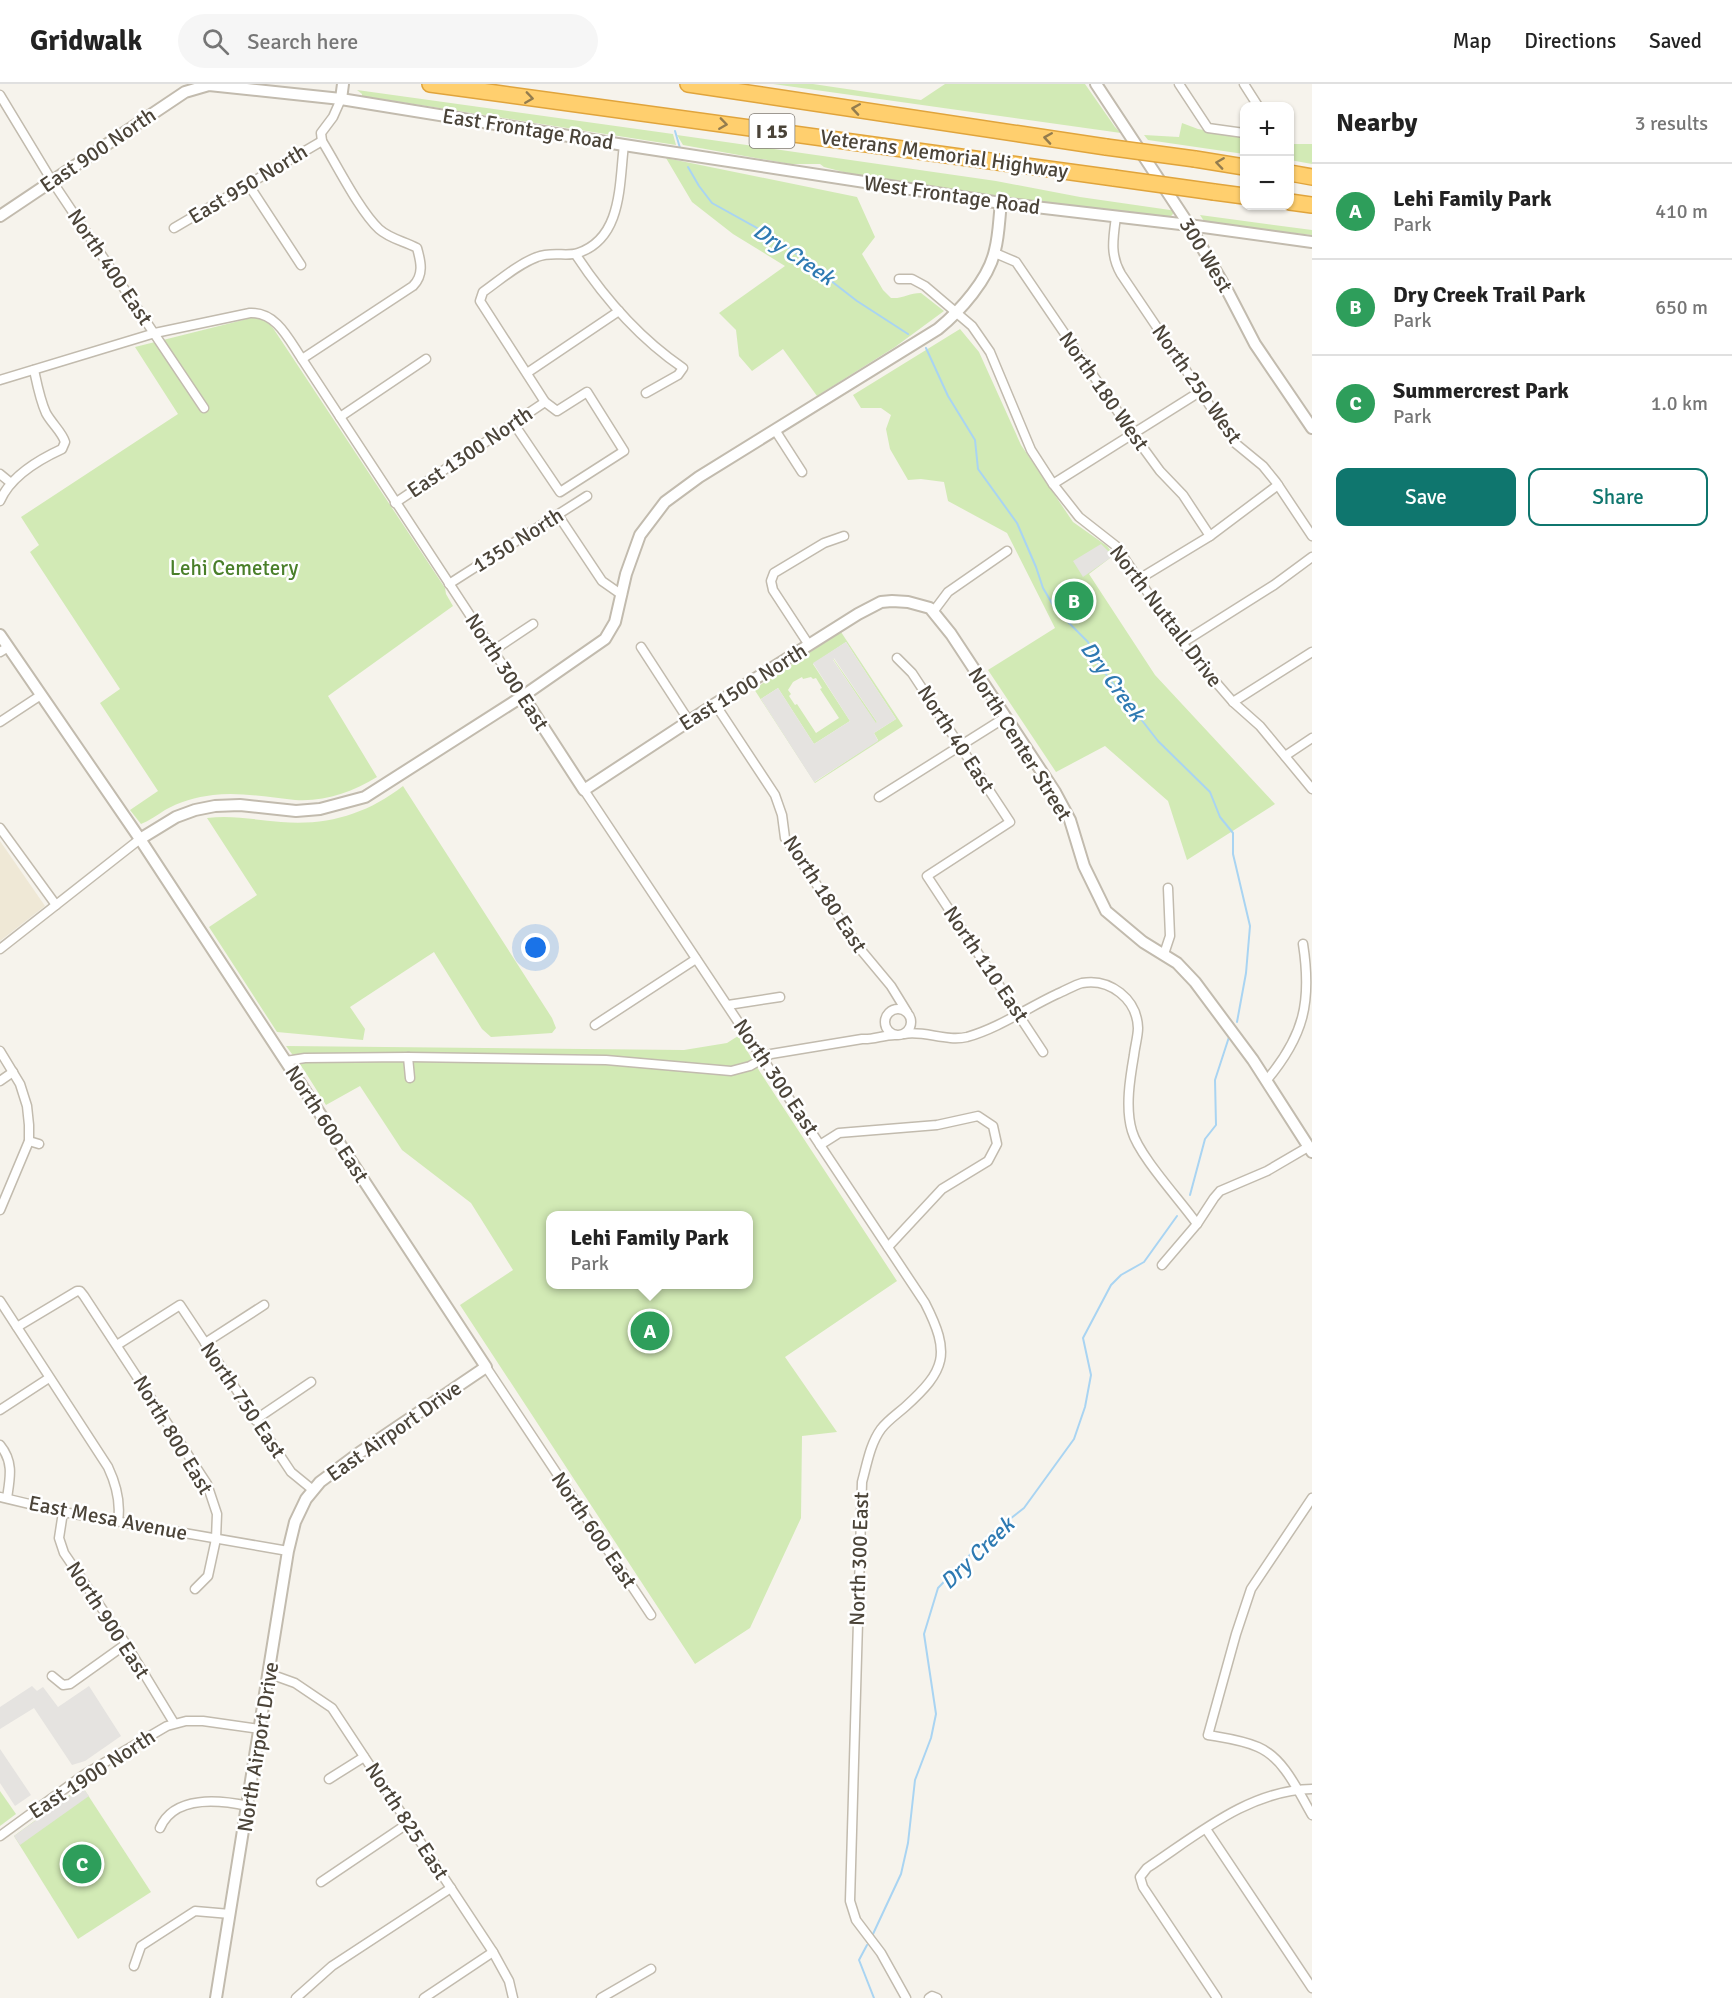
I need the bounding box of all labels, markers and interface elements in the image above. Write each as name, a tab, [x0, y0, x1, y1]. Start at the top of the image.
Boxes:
search box	[178, 14, 598, 68]
text: Gridwalk	[30, 24, 142, 58]
icon: search	[199, 25, 232, 58]
text: Search here	[247, 28, 358, 55]
text: Map	[1453, 28, 1491, 54]
text: Directions	[1524, 28, 1616, 54]
text: Saved	[1649, 28, 1702, 54]
one-way arrow	[525, 91, 534, 103]
street label: East 900 North	[35, 102, 161, 198]
map controls	[1240, 102, 1294, 210]
button: +	[1240, 102, 1294, 156]
street label: East Frontage Road	[441, 103, 615, 155]
one-way arrow	[851, 104, 860, 116]
text: Nearby	[1336, 107, 1417, 139]
text: 3 results	[1635, 111, 1708, 136]
road number: I 15	[750, 114, 794, 148]
one-way arrow	[718, 117, 727, 130]
street label: Veterans Memorial Highway	[818, 124, 1070, 184]
one-way arrow	[1044, 132, 1053, 144]
street label: East 950 North	[184, 138, 312, 230]
button: −	[1240, 156, 1294, 210]
one-way arrow	[1215, 158, 1224, 170]
street label: West Frontage Road	[862, 170, 1042, 220]
text: Lehi Family Park	[1393, 185, 1552, 212]
text: A	[1349, 199, 1362, 224]
text: 410 m	[1655, 199, 1708, 224]
street label: North 400 East	[62, 204, 158, 330]
text: Park	[1393, 212, 1431, 237]
street label: 300 West	[1174, 213, 1238, 297]
water label: Dry Creek	[748, 217, 841, 292]
text: Dry Creek Trail Park	[1393, 281, 1585, 308]
text: B	[1349, 295, 1362, 320]
text: 650 m	[1655, 295, 1708, 320]
text: Park	[1393, 308, 1431, 333]
street label: North 250 West	[1146, 319, 1248, 449]
street label: North 180 West	[1053, 326, 1155, 456]
text: Summercrest Park	[1393, 377, 1569, 404]
text: C	[1349, 391, 1362, 416]
text: 1.0 km	[1651, 391, 1708, 416]
street label: East 1300 North	[402, 400, 538, 504]
text: Park	[1393, 404, 1431, 429]
button: Save	[1336, 468, 1516, 526]
button: Share	[1528, 468, 1708, 526]
street label: 1350 North	[468, 502, 568, 578]
street label: North Nuttall Drive	[1104, 540, 1228, 692]
park label: Lehi Cemetery	[170, 555, 299, 581]
pin: B	[1054, 578, 1094, 624]
street label: North 300 East	[460, 609, 554, 735]
water label: Dry Creek	[1075, 636, 1152, 728]
street label: East 1500 North	[674, 637, 812, 737]
street label: North Center Street	[962, 662, 1078, 826]
street label: North 40 East	[912, 680, 1000, 798]
street label: North 180 East	[778, 831, 872, 957]
street label: North 110 East	[938, 901, 1034, 1027]
your location	[521, 933, 550, 962]
street label: North 300 East	[728, 1014, 824, 1140]
street label: North 600 East	[280, 1061, 374, 1187]
popup	[546, 1211, 753, 1289]
text: Lehi Family Park	[570, 1224, 729, 1251]
text: Park	[570, 1251, 609, 1276]
pin: A	[630, 1308, 670, 1354]
street label: North 750 East	[195, 1337, 291, 1463]
street label: North 800 East	[127, 1371, 219, 1499]
street label: East Airport Drive	[321, 1375, 467, 1487]
street label: North 600 East	[546, 1467, 642, 1593]
street label: East Mesa Avenue	[26, 1490, 190, 1546]
street label: North 300 East	[844, 1491, 874, 1627]
water label: Dry Creek	[934, 1510, 1021, 1595]
street label: North 900 East	[61, 1557, 155, 1683]
street label: North Airport Drive	[232, 1660, 284, 1834]
street label: East 1900 North	[24, 1723, 160, 1825]
street label: North 825 East	[360, 1758, 454, 1884]
pin: C	[62, 1842, 101, 1886]

